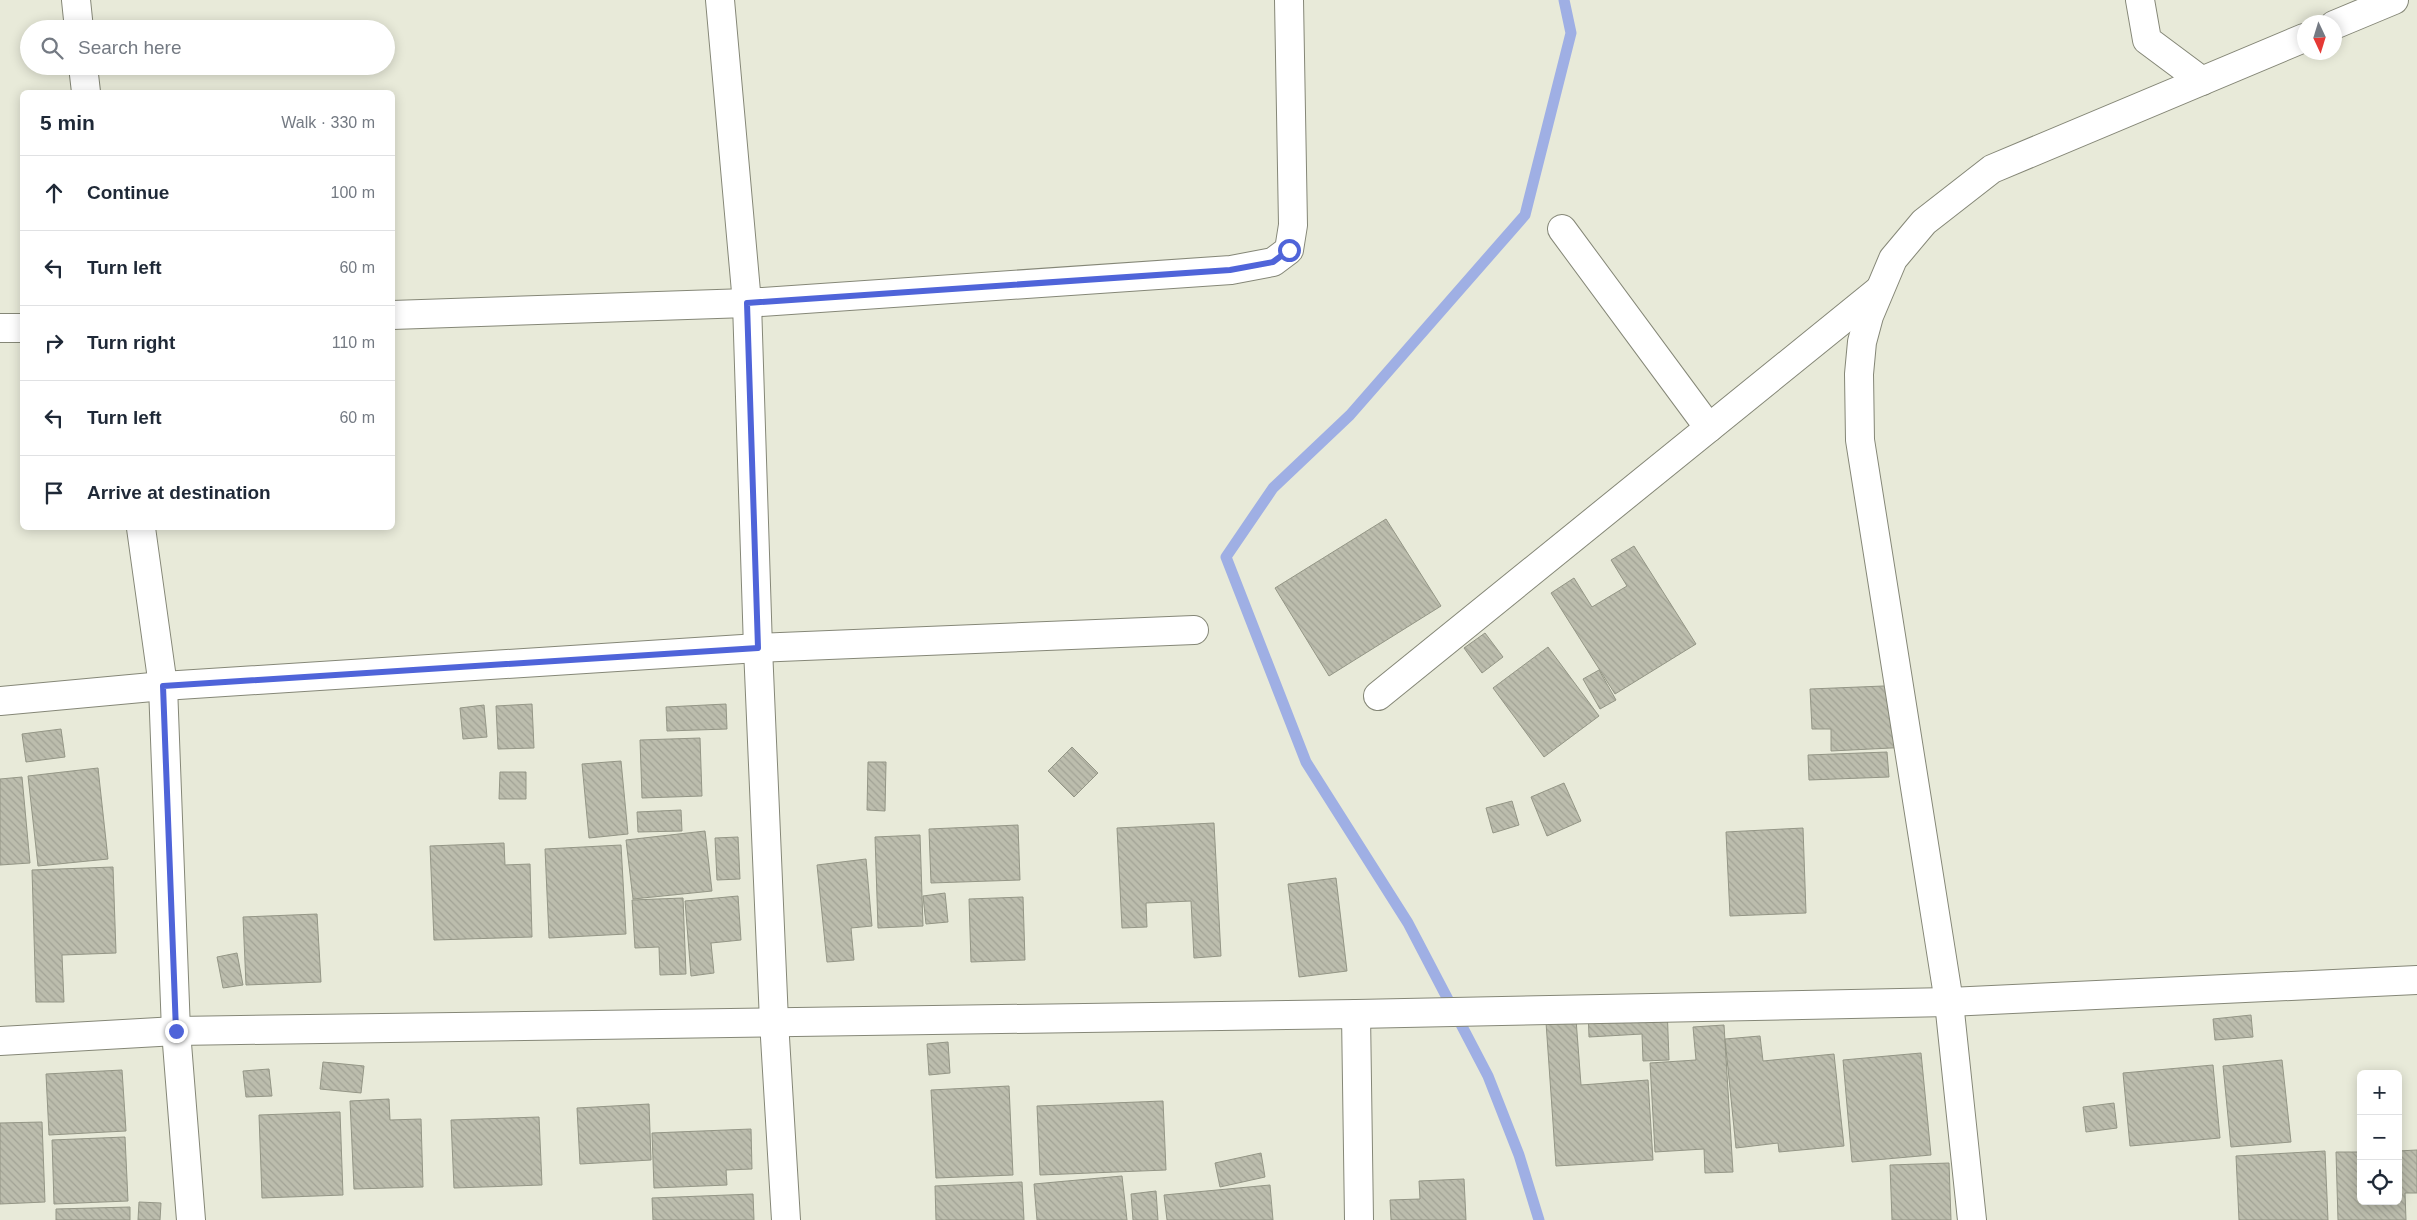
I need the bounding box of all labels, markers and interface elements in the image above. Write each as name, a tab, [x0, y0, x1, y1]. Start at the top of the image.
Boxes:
north arrow	[2297, 15, 2342, 60]
search box	[20, 20, 395, 75]
icon: search	[38, 34, 66, 62]
text: Search here	[78, 37, 182, 58]
text: 5 min	[40, 111, 95, 134]
text: Walk · 330 m	[281, 114, 375, 131]
icon: ahead	[40, 179, 68, 207]
text: Continue	[87, 182, 169, 203]
text: 100 m	[331, 184, 375, 201]
route start	[1278, 239, 1301, 262]
icon: left	[40, 254, 68, 282]
text: Turn left	[87, 257, 162, 278]
text: 60 m	[339, 259, 375, 276]
icon: right	[40, 329, 68, 357]
text: Turn right	[87, 332, 175, 353]
text: 110 m	[332, 334, 375, 351]
icon: left	[40, 404, 68, 432]
text: Turn left	[87, 407, 162, 428]
text: 60 m	[339, 409, 375, 426]
icon: arrive	[40, 479, 68, 507]
text: Arrive at destination	[87, 482, 271, 503]
route end	[165, 1020, 188, 1043]
map controls	[2357, 1070, 2402, 1205]
button: +	[2357, 1070, 2402, 1115]
button: −	[2357, 1115, 2402, 1160]
button: locate	[2357, 1160, 2402, 1205]

